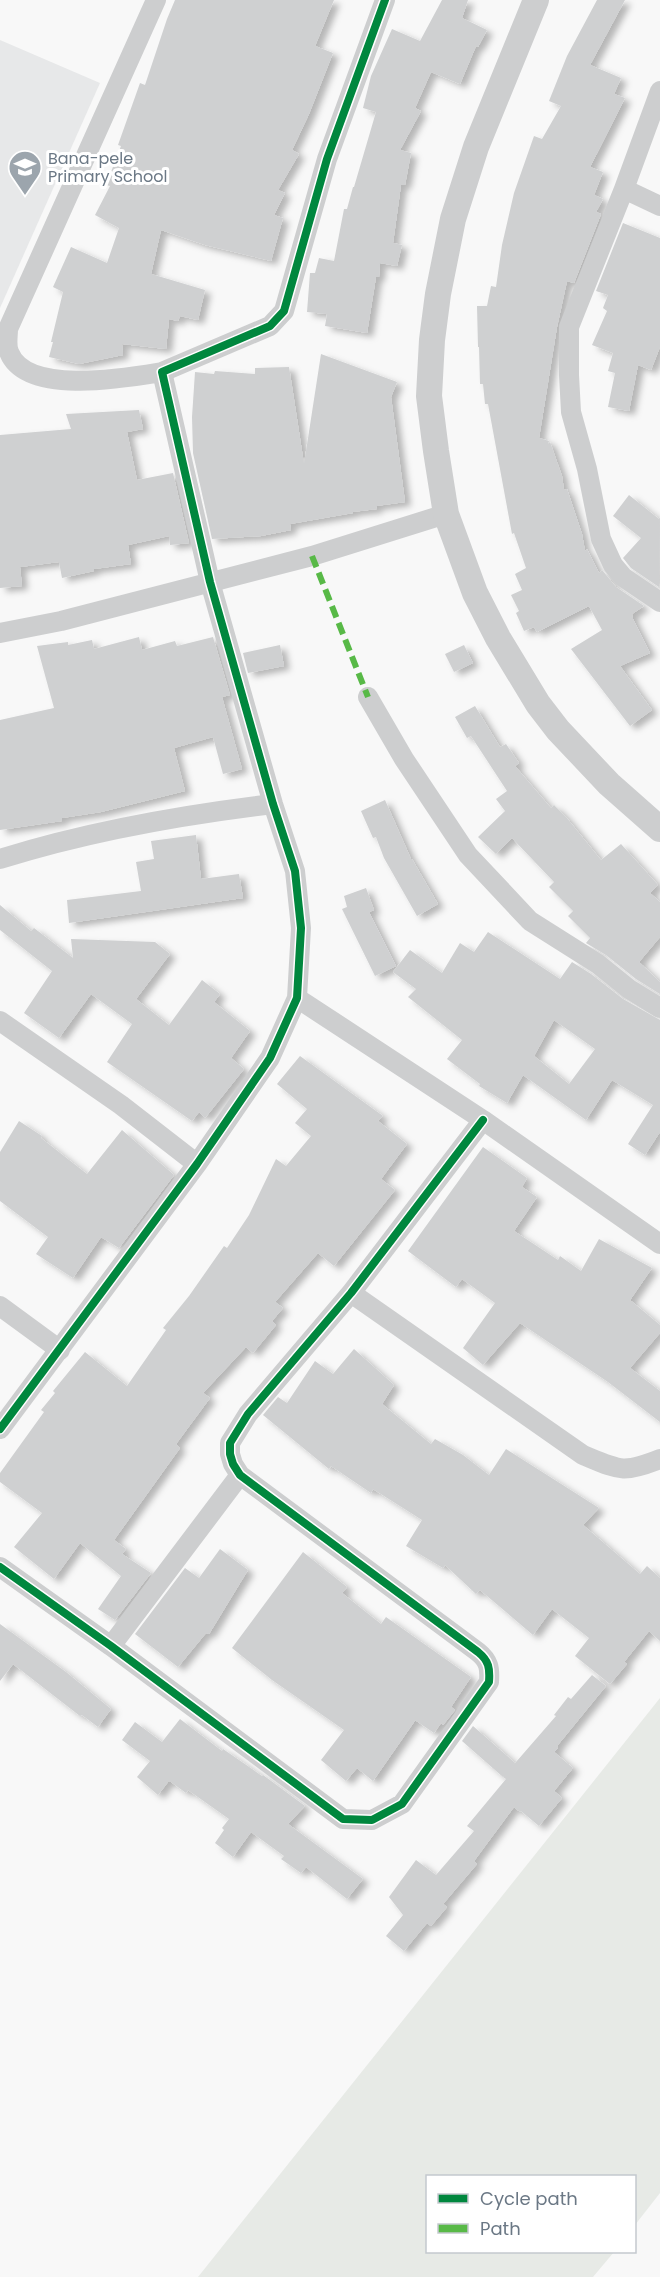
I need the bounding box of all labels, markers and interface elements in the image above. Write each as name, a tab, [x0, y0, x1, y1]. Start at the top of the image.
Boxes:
place label: Bana-pele Primary School	[48, 147, 167, 188]
school or university icon: Bana-pele Primary School	[7, 149, 43, 196]
legend	[426, 2175, 636, 2253]
text: Cycle path	[480, 2186, 578, 2211]
text: Path	[480, 2216, 521, 2241]

